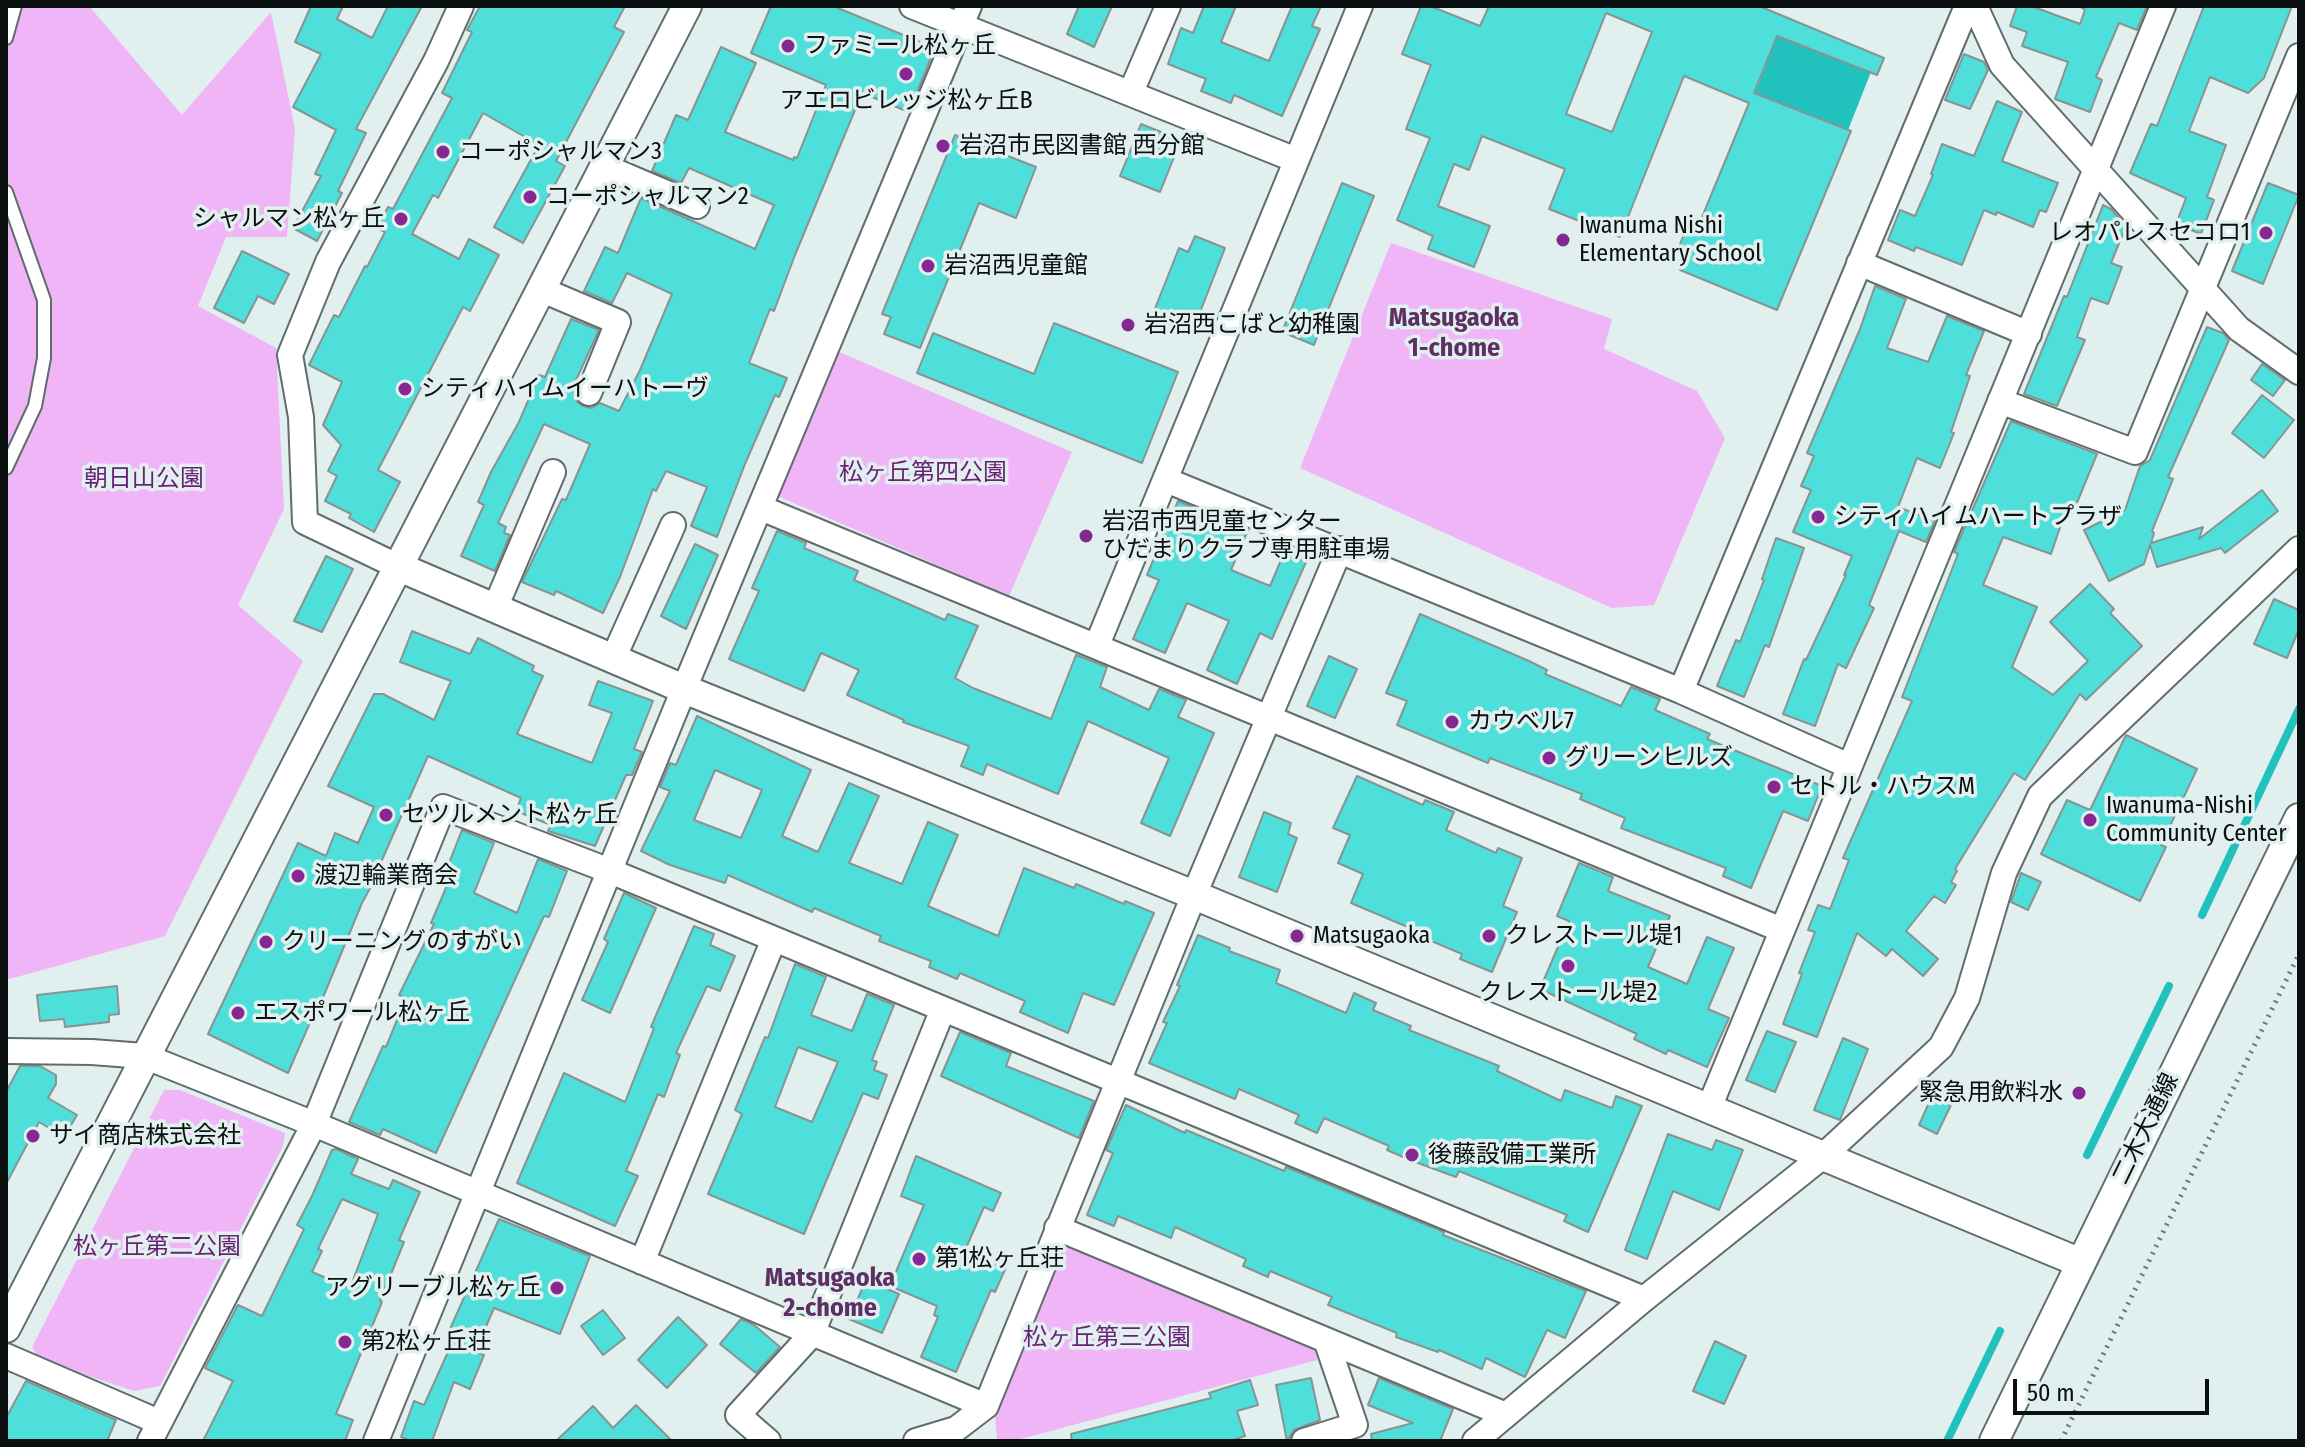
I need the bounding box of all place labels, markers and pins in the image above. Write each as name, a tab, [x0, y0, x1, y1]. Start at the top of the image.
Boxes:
place label: ファミール松ヶ丘	[804, 32, 996, 60]
marker: ファミール松ヶ丘	[779, 37, 797, 55]
marker: アエロビレッジ松ヶ丘B	[897, 65, 915, 83]
place label: アエロビレッジ松ヶ丘B	[779, 87, 1033, 115]
place label: 岩沼市民図書館 西分館	[959, 132, 1205, 160]
marker: 岩沼市民図書館 西分館	[934, 137, 952, 155]
place label: コーポシャルマン3	[459, 138, 662, 166]
marker: コーポシャルマン3	[434, 143, 452, 161]
place label: コーポシャルマン2	[546, 183, 749, 211]
marker: コーポシャルマン2	[521, 188, 539, 206]
place label: シャルマン松ヶ丘	[193, 205, 385, 233]
marker: シャルマン松ヶ丘	[392, 210, 410, 228]
place label: Iwanuma Nishi Elementary School	[1579, 212, 1762, 268]
place label: レオパレスセコロ1	[2049, 219, 2250, 247]
marker: レオパレスセコロ1	[2257, 224, 2275, 242]
marker: Iwanuma Nishi Elementary School	[1554, 231, 1572, 249]
place label: 岩沼西児童館	[944, 252, 1088, 280]
marker: 岩沼西児童館	[919, 257, 937, 275]
place label: 岩沼西こばと幼稚園	[1144, 311, 1360, 339]
marker: 岩沼西こばと幼稚園	[1119, 316, 1137, 334]
place label: シティハイムイーハトーヴ	[421, 375, 709, 403]
marker: シティハイムイーハトーヴ	[396, 380, 414, 398]
place label: シティハイムハートプラザ	[1834, 503, 2122, 531]
place label: 岩沼市西児童センター ひだまりクラブ専用駐車場	[1102, 508, 1390, 564]
marker: シティハイムハートプラザ	[1809, 508, 1827, 526]
marker: 岩沼市西児童センター ひだまりクラブ専用駐車場	[1077, 527, 1095, 545]
place label: カウベル7	[1468, 708, 1574, 736]
marker: カウベル7	[1443, 713, 1461, 731]
place label: グリーンヒルズ	[1565, 744, 1733, 772]
marker: グリーンヒルズ	[1540, 749, 1558, 767]
place label: セトル・ハウスM	[1790, 773, 1975, 801]
marker: セトル・ハウスM	[1765, 778, 1783, 796]
place label: Iwanuma-Nishi Community Center	[2106, 792, 2287, 848]
place label: セツルメント松ヶ丘	[402, 801, 618, 829]
marker: セツルメント松ヶ丘	[377, 806, 395, 824]
marker: Iwanuma-Nishi Community Center	[2081, 811, 2099, 829]
place label: 渡辺輪業商会	[314, 862, 458, 890]
marker: 渡辺輪業商会	[289, 867, 307, 885]
place label: Matsugaoka	[1313, 922, 1430, 950]
place label: クレストール堤1	[1505, 922, 1682, 950]
marker: Matsugaoka	[1288, 927, 1306, 945]
marker: クレストール堤1	[1480, 927, 1498, 945]
place label: クリーニングのすがい	[282, 928, 522, 956]
marker: クリーニングのすがい	[257, 933, 275, 951]
marker: クレストール堤2	[1559, 957, 1577, 975]
place label: クレストール堤2	[1479, 979, 1657, 1007]
place label: エスポワール松ヶ丘	[254, 999, 470, 1027]
marker: エスポワール松ヶ丘	[229, 1004, 247, 1022]
place label: 緊急用飲料水	[1919, 1079, 2063, 1107]
marker: 緊急用飲料水	[2070, 1084, 2088, 1102]
place label: サイ商店株式会社	[49, 1122, 241, 1150]
marker: サイ商店株式会社	[24, 1127, 42, 1145]
place label: 後藤設備工業所	[1428, 1141, 1596, 1169]
marker: 後藤設備工業所	[1403, 1146, 1421, 1164]
place label: 第1松ヶ丘荘	[935, 1245, 1064, 1273]
marker: 第1松ヶ丘荘	[910, 1250, 928, 1268]
place label: アグリーブル松ヶ丘	[325, 1274, 541, 1302]
marker: アグリーブル松ヶ丘	[548, 1279, 566, 1297]
place label: 第2松ヶ丘荘	[361, 1328, 492, 1356]
marker: 第2松ヶ丘荘	[336, 1333, 354, 1351]

